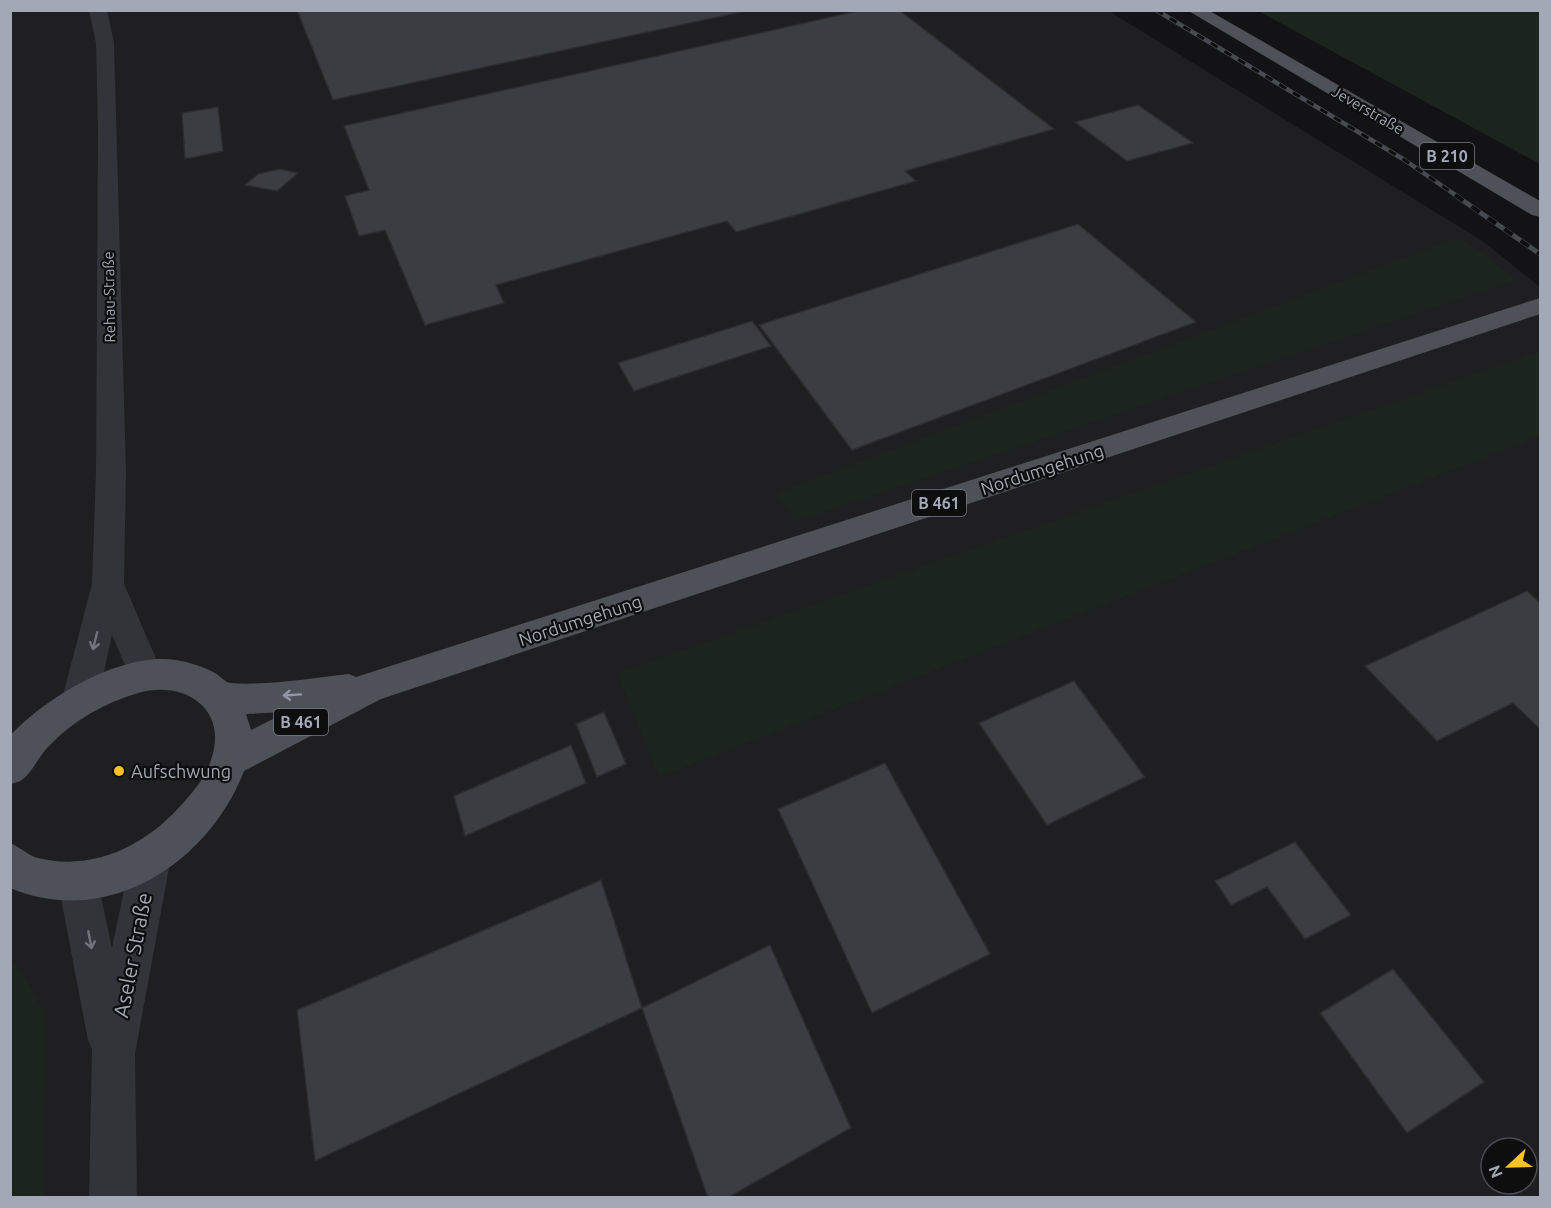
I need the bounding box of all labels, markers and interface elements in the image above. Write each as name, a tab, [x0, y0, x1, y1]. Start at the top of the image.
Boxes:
street label: Jeverstraße	[1329, 83, 1407, 137]
road number: B 210	[1420, 143, 1474, 169]
street label: Rehau-Straße	[100, 251, 118, 343]
street label: Nordumgehung	[978, 440, 1106, 498]
road number: B 461	[912, 490, 966, 516]
street label: Nordumgehung	[516, 591, 644, 649]
one-way arrow	[88, 631, 100, 650]
one-way arrow	[283, 690, 303, 701]
road number: B 461	[274, 709, 328, 735]
place label: Aufschwung	[131, 761, 231, 781]
marker: Aufschwung	[112, 764, 126, 778]
street label: Aseler Straße	[108, 890, 156, 1020]
one-way arrow	[85, 930, 96, 949]
north arrow	[1479, 1136, 1539, 1196]
text: N	[1485, 1163, 1506, 1181]

